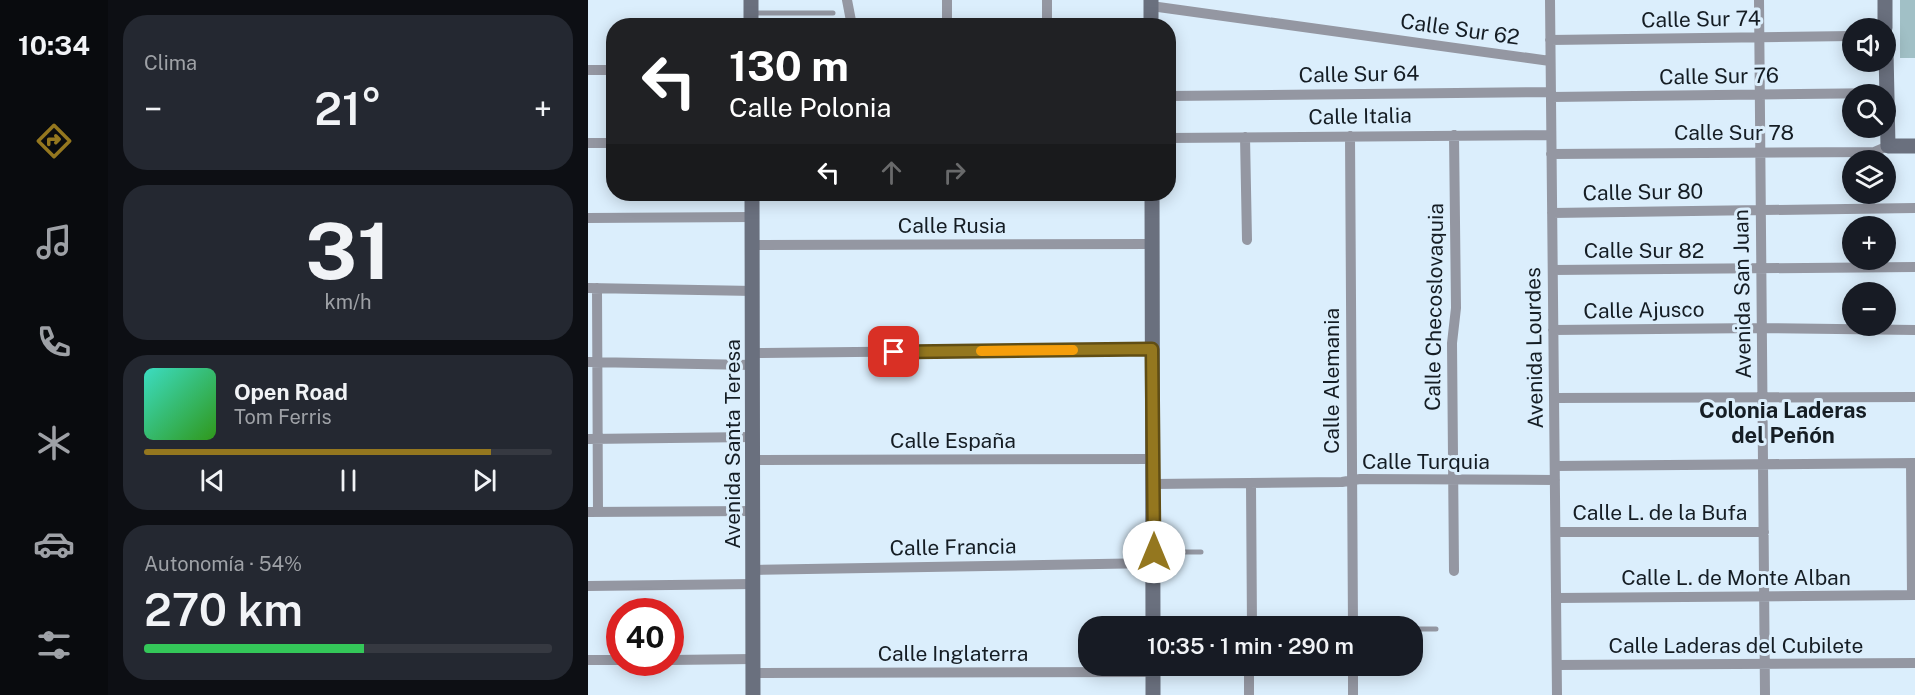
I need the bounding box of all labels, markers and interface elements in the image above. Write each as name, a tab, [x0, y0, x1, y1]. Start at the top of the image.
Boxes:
street label: Calle Sur 74	[1641, 5, 1761, 33]
street label: Calle Sur 62	[1399, 8, 1521, 50]
map controls	[1842, 18, 1896, 336]
button: sound	[1842, 18, 1896, 72]
text: 10:34	[18, 29, 90, 61]
text: 130 m	[729, 41, 849, 90]
icon: left	[630, 42, 708, 120]
text: Clima	[144, 51, 197, 75]
street label: Calle Sur 64	[1298, 60, 1420, 88]
street label: Calle Sur 76	[1659, 62, 1779, 90]
text: 21°	[314, 82, 382, 135]
button: search	[1842, 84, 1896, 138]
text: −	[144, 90, 162, 128]
text: +	[534, 90, 552, 128]
text: Calle Polonia	[729, 91, 891, 123]
street label: Calle Italia	[1308, 103, 1412, 129]
icon: directions	[33, 120, 75, 162]
street label: Calle Sur 78	[1674, 120, 1794, 145]
button: layers	[1842, 150, 1896, 204]
icon: left	[812, 156, 845, 189]
icon: ahead	[875, 156, 908, 189]
icon: right	[938, 156, 971, 189]
street label: Calle Sur 80	[1582, 178, 1704, 206]
street label: Calle Checoslovaquia	[1420, 203, 1448, 411]
text: 31	[305, 205, 391, 297]
street label: Avenida San Juan	[1728, 209, 1756, 379]
street label: Calle Rusia	[898, 213, 1006, 238]
button: +	[1842, 216, 1896, 270]
icon: music	[33, 221, 75, 263]
street label: Calle Sur 82	[1584, 238, 1704, 263]
street label: Avenida Lourdes	[1520, 267, 1548, 429]
button: −	[1842, 282, 1896, 336]
text: km/h	[324, 290, 372, 314]
street label: Calle Ajusco	[1583, 296, 1705, 324]
street label: Calle Alemania	[1319, 308, 1344, 454]
icon: phone	[33, 321, 75, 363]
pin	[868, 326, 919, 377]
icon: arrive	[877, 335, 910, 368]
street label: Avenida Santa Teresa	[720, 339, 745, 549]
text: Open Road	[234, 379, 348, 405]
district label: Colonia Laderas del Peñón	[1699, 397, 1867, 448]
text: Tom Ferris	[234, 405, 332, 429]
icon: climate	[33, 422, 75, 464]
street label: Calle España	[890, 428, 1016, 453]
street label: Calle Turquia	[1362, 449, 1490, 474]
icon: previous	[196, 464, 229, 497]
icon: pause	[332, 464, 365, 497]
icon: next	[468, 464, 501, 497]
street label: Calle L. de la Bufa	[1573, 500, 1747, 525]
position arrow	[1122, 520, 1186, 584]
icon: car	[33, 523, 75, 565]
street label: Calle Francia	[889, 533, 1017, 561]
text: Autonomía · 54%	[144, 552, 302, 576]
street label: Calle L. de Monte Alban	[1621, 565, 1851, 590]
text: 270 km	[144, 583, 303, 636]
speed limit sign: 40	[606, 598, 684, 676]
icon: filters	[33, 624, 75, 666]
text: 10:35 · 1 min · 290 m	[1147, 633, 1354, 659]
street label: Calle Laderas del Cubilete	[1609, 633, 1863, 658]
street label: Calle Inglaterra	[878, 641, 1028, 666]

